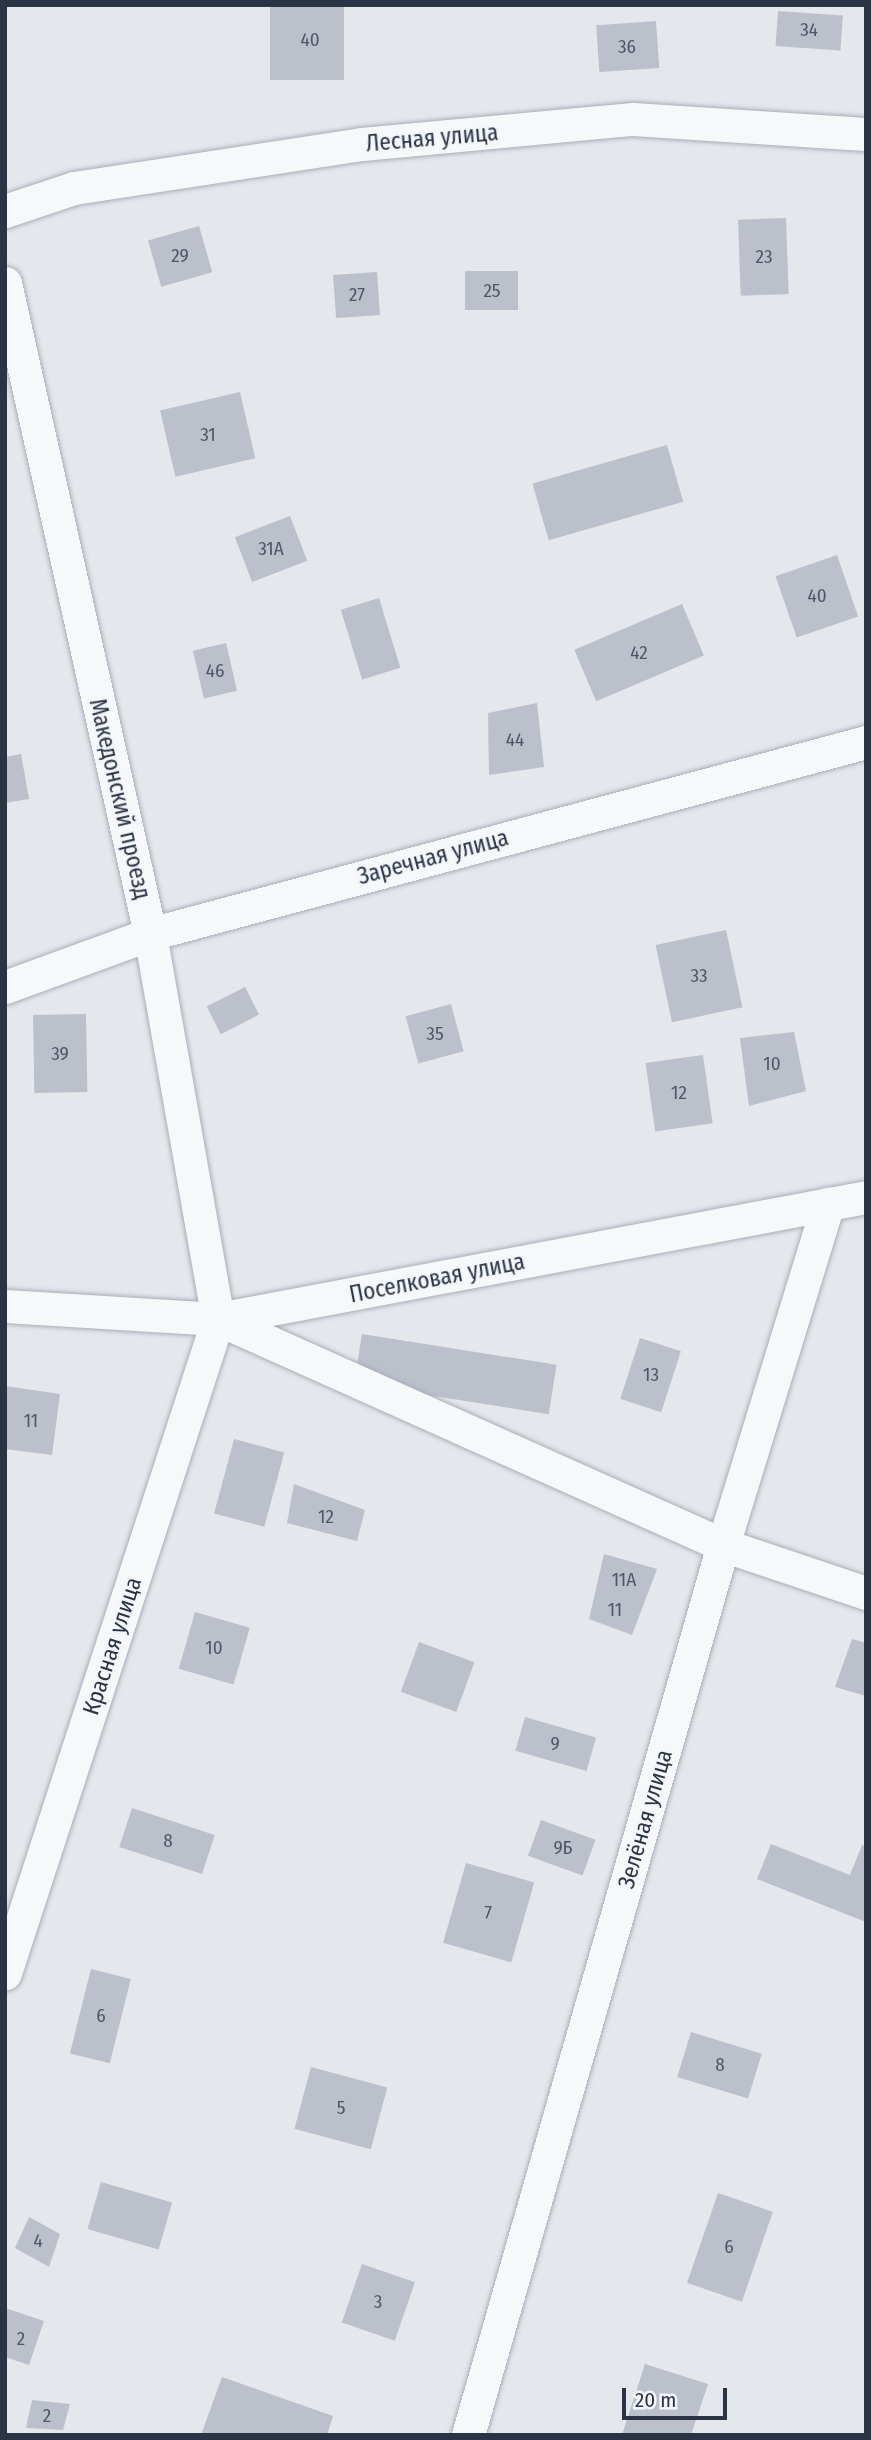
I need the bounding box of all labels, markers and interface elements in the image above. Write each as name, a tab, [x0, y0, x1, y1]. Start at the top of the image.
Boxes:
house number: 34	[800, 19, 818, 41]
house number: 40	[300, 29, 320, 51]
house number: 36	[618, 36, 636, 58]
street label: Лесная улица	[365, 118, 499, 158]
house number: 29	[171, 245, 189, 267]
house number: 23	[756, 246, 772, 268]
house number: 25	[483, 280, 501, 302]
house number: 27	[349, 284, 365, 306]
house number: 31	[200, 424, 216, 446]
house number: 31А	[258, 538, 284, 560]
house number: 40	[807, 585, 827, 607]
house number: 42	[630, 642, 648, 664]
house number: 46	[206, 660, 224, 682]
street label: Македонский проезд	[84, 696, 156, 902]
house number: 44	[506, 729, 524, 751]
street label: Заречная улица	[355, 824, 511, 890]
house number: 33	[690, 965, 708, 987]
house number: 35	[426, 1023, 444, 1045]
house number: 39	[51, 1043, 69, 1065]
house number: 10	[763, 1053, 781, 1075]
house number: 12	[671, 1082, 687, 1104]
street label: Поселковая улица	[347, 1247, 527, 1309]
house number: 13	[643, 1364, 659, 1386]
house number: 11	[24, 1410, 38, 1432]
house number: 12	[318, 1506, 334, 1528]
house number: 11А	[612, 1569, 636, 1591]
street label: Красная улица	[77, 1574, 147, 1718]
house number: 11	[608, 1599, 622, 1621]
house number: 10	[205, 1637, 223, 1659]
house number: 9	[550, 1733, 560, 1755]
street label: Зелёная улица	[612, 1746, 678, 1892]
house number: 8	[163, 1830, 173, 1852]
house number: 9Б	[553, 1837, 573, 1859]
house number: 7	[484, 1902, 492, 1924]
house number: 6	[96, 2005, 106, 2027]
house number: 8	[715, 2054, 725, 2076]
house number: 5	[337, 2097, 345, 2119]
house number: 4	[33, 2230, 43, 2252]
house number: 6	[724, 2236, 734, 2258]
house number: 3	[374, 2291, 382, 2313]
house number: 2	[17, 2328, 25, 2350]
scale bar	[626, 2374, 731, 2418]
text: 20 m	[635, 2387, 676, 2413]
house number: 2	[43, 2405, 51, 2427]

